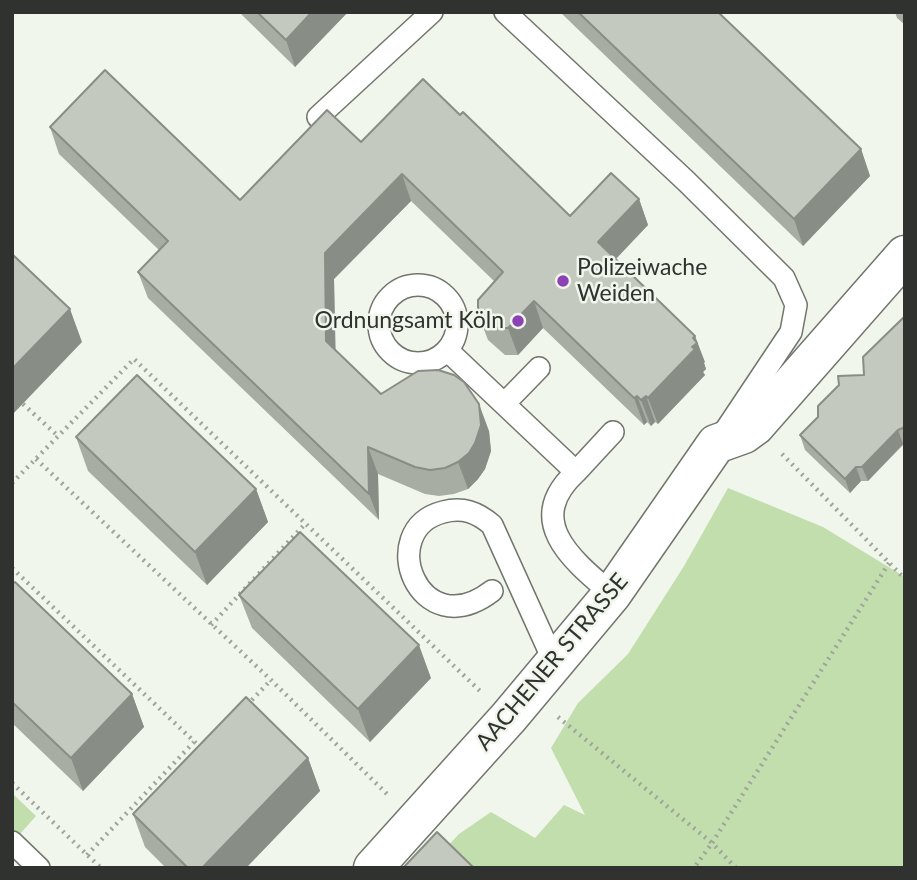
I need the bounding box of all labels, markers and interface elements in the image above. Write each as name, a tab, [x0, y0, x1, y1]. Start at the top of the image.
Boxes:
place label: Polizeiwache Weiden	[577, 254, 707, 308]
marker: Polizeiwache Weiden	[555, 273, 571, 289]
place label: Ordnungsamt Köln	[315, 307, 504, 335]
marker: Ordnungsamt Köln	[510, 313, 526, 329]
street label: AACHENER STRASSE	[470, 568, 634, 756]

